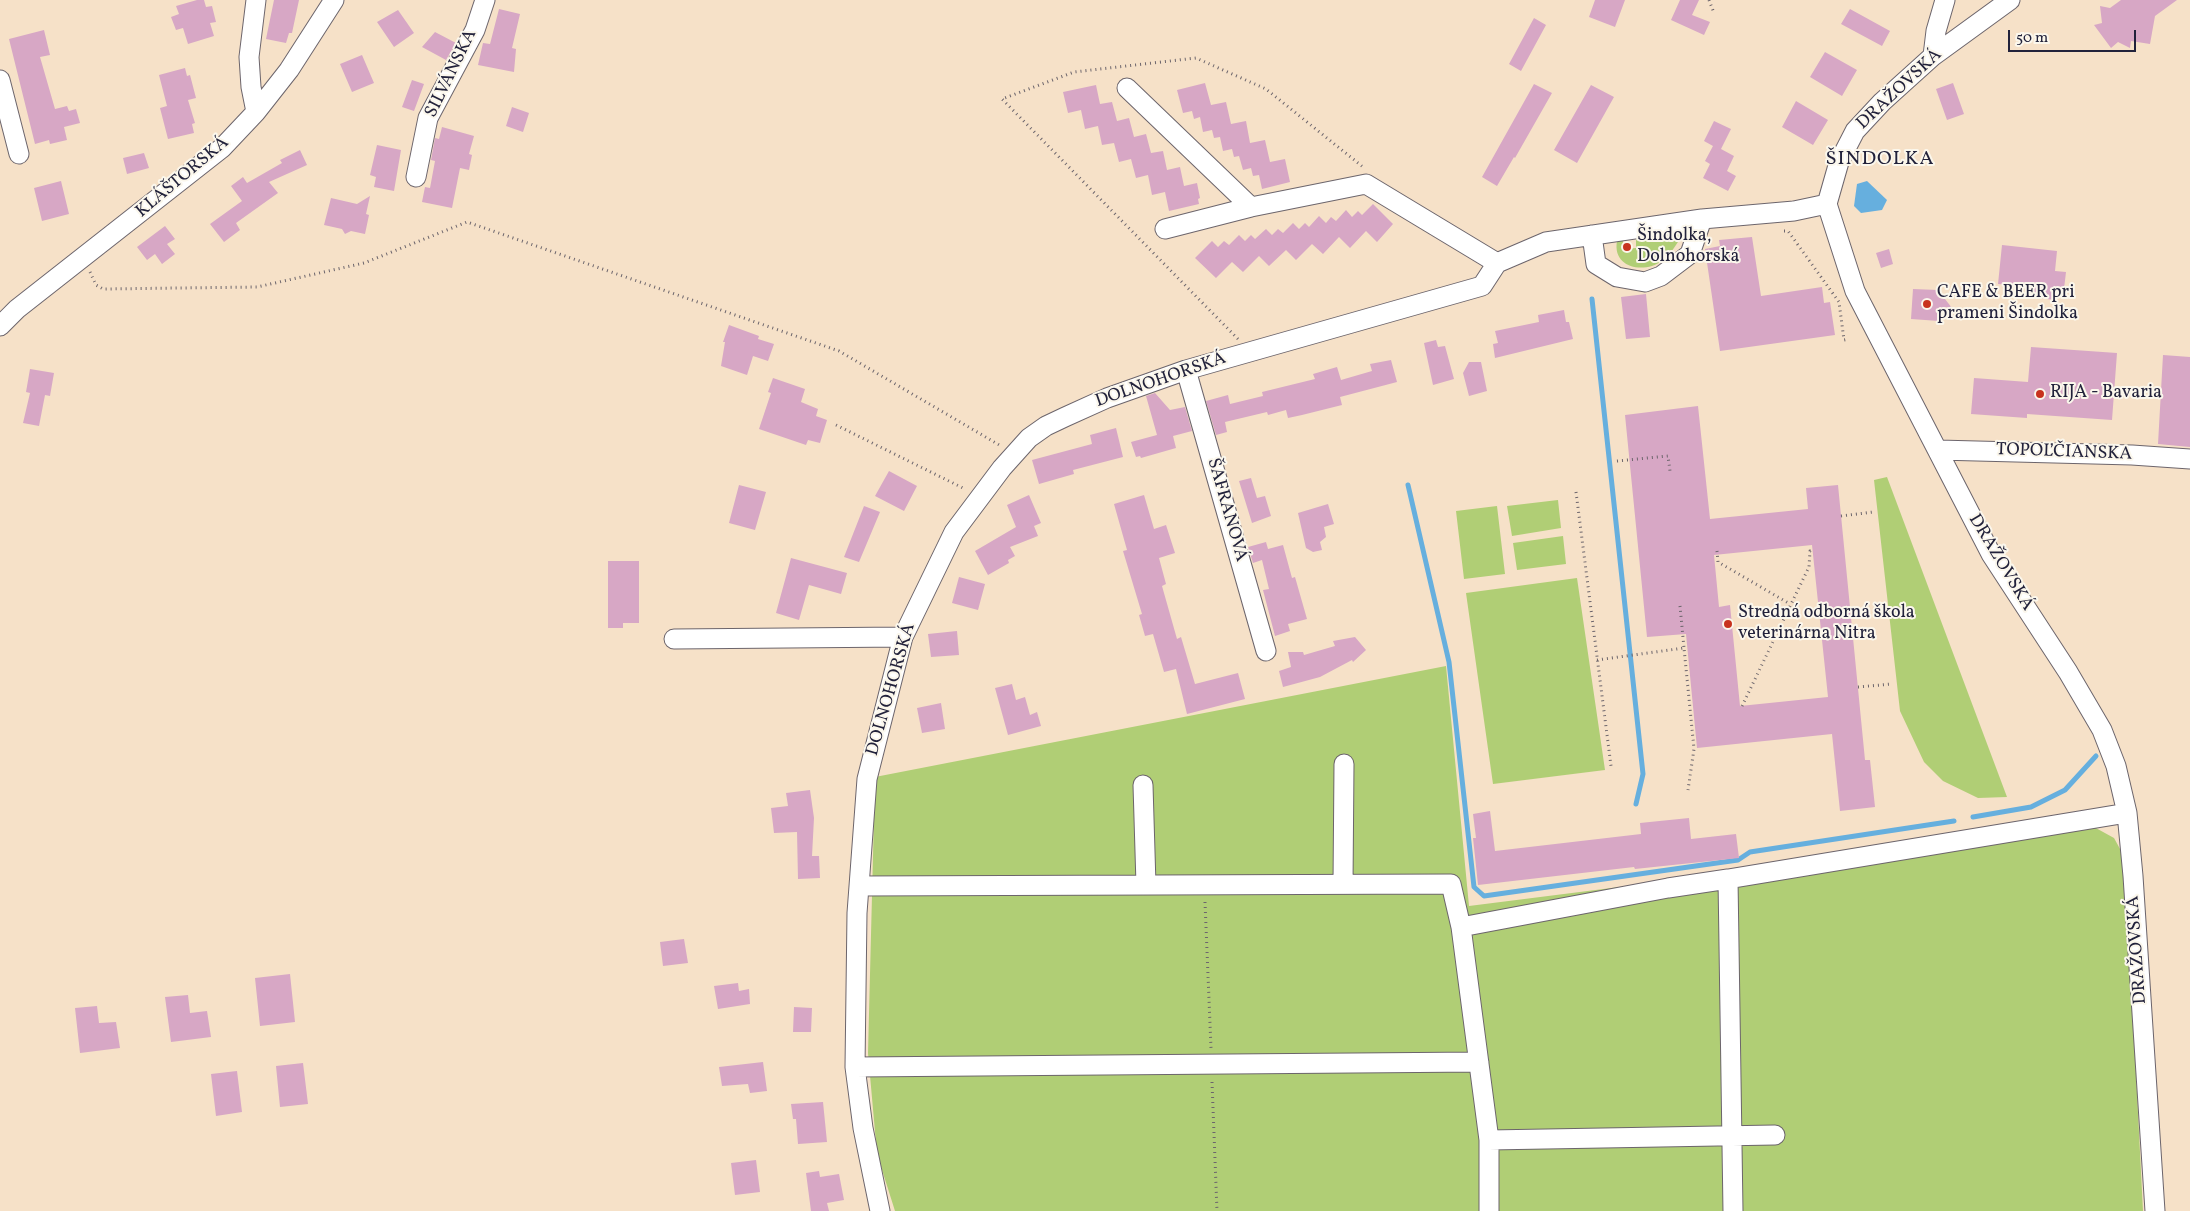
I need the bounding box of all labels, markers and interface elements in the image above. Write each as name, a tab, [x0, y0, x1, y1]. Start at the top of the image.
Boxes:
scale bar	[2010, 20, 2138, 52]
street label: SILVÁNSKA	[421, 26, 483, 122]
text: 50 m	[2016, 28, 2048, 49]
street label: DRAŽOVSKÁ	[1853, 45, 1947, 135]
street label: KLÁŠTORSKÁ	[132, 133, 234, 223]
district label: ŠINDOLKA	[1824, 148, 1936, 172]
place label: Šindolka, Dolnohorská	[1637, 226, 1739, 268]
marker: Šindolka, Dolnohorská	[1621, 241, 1633, 253]
place label: CAFE & BEER pri prameni Šindolka	[1937, 283, 2078, 326]
marker: CAFE & BEER pri prameni Šindolka	[1921, 298, 1933, 310]
street label: DOLNOHORSKÁ	[1093, 349, 1229, 413]
place label: RIJA - Bavaria	[2050, 383, 2162, 405]
marker: RIJA - Bavaria	[2034, 388, 2046, 400]
street label: TOPOĽČIANSKA	[1996, 440, 2132, 466]
street label: ŠAFRANOVÁ	[1201, 456, 1251, 564]
street label: DRAŽOVSKÁ	[1963, 511, 2037, 615]
place label: Stredná odborná škola veterinárna Nitra	[1738, 603, 1915, 646]
marker: Stredná odborná škola veterinárna Nitra	[1722, 618, 1734, 630]
street label: DOLNOHORSKÁ	[863, 621, 921, 759]
street label: DRAŽOVSKÁ	[2123, 895, 2153, 1005]

